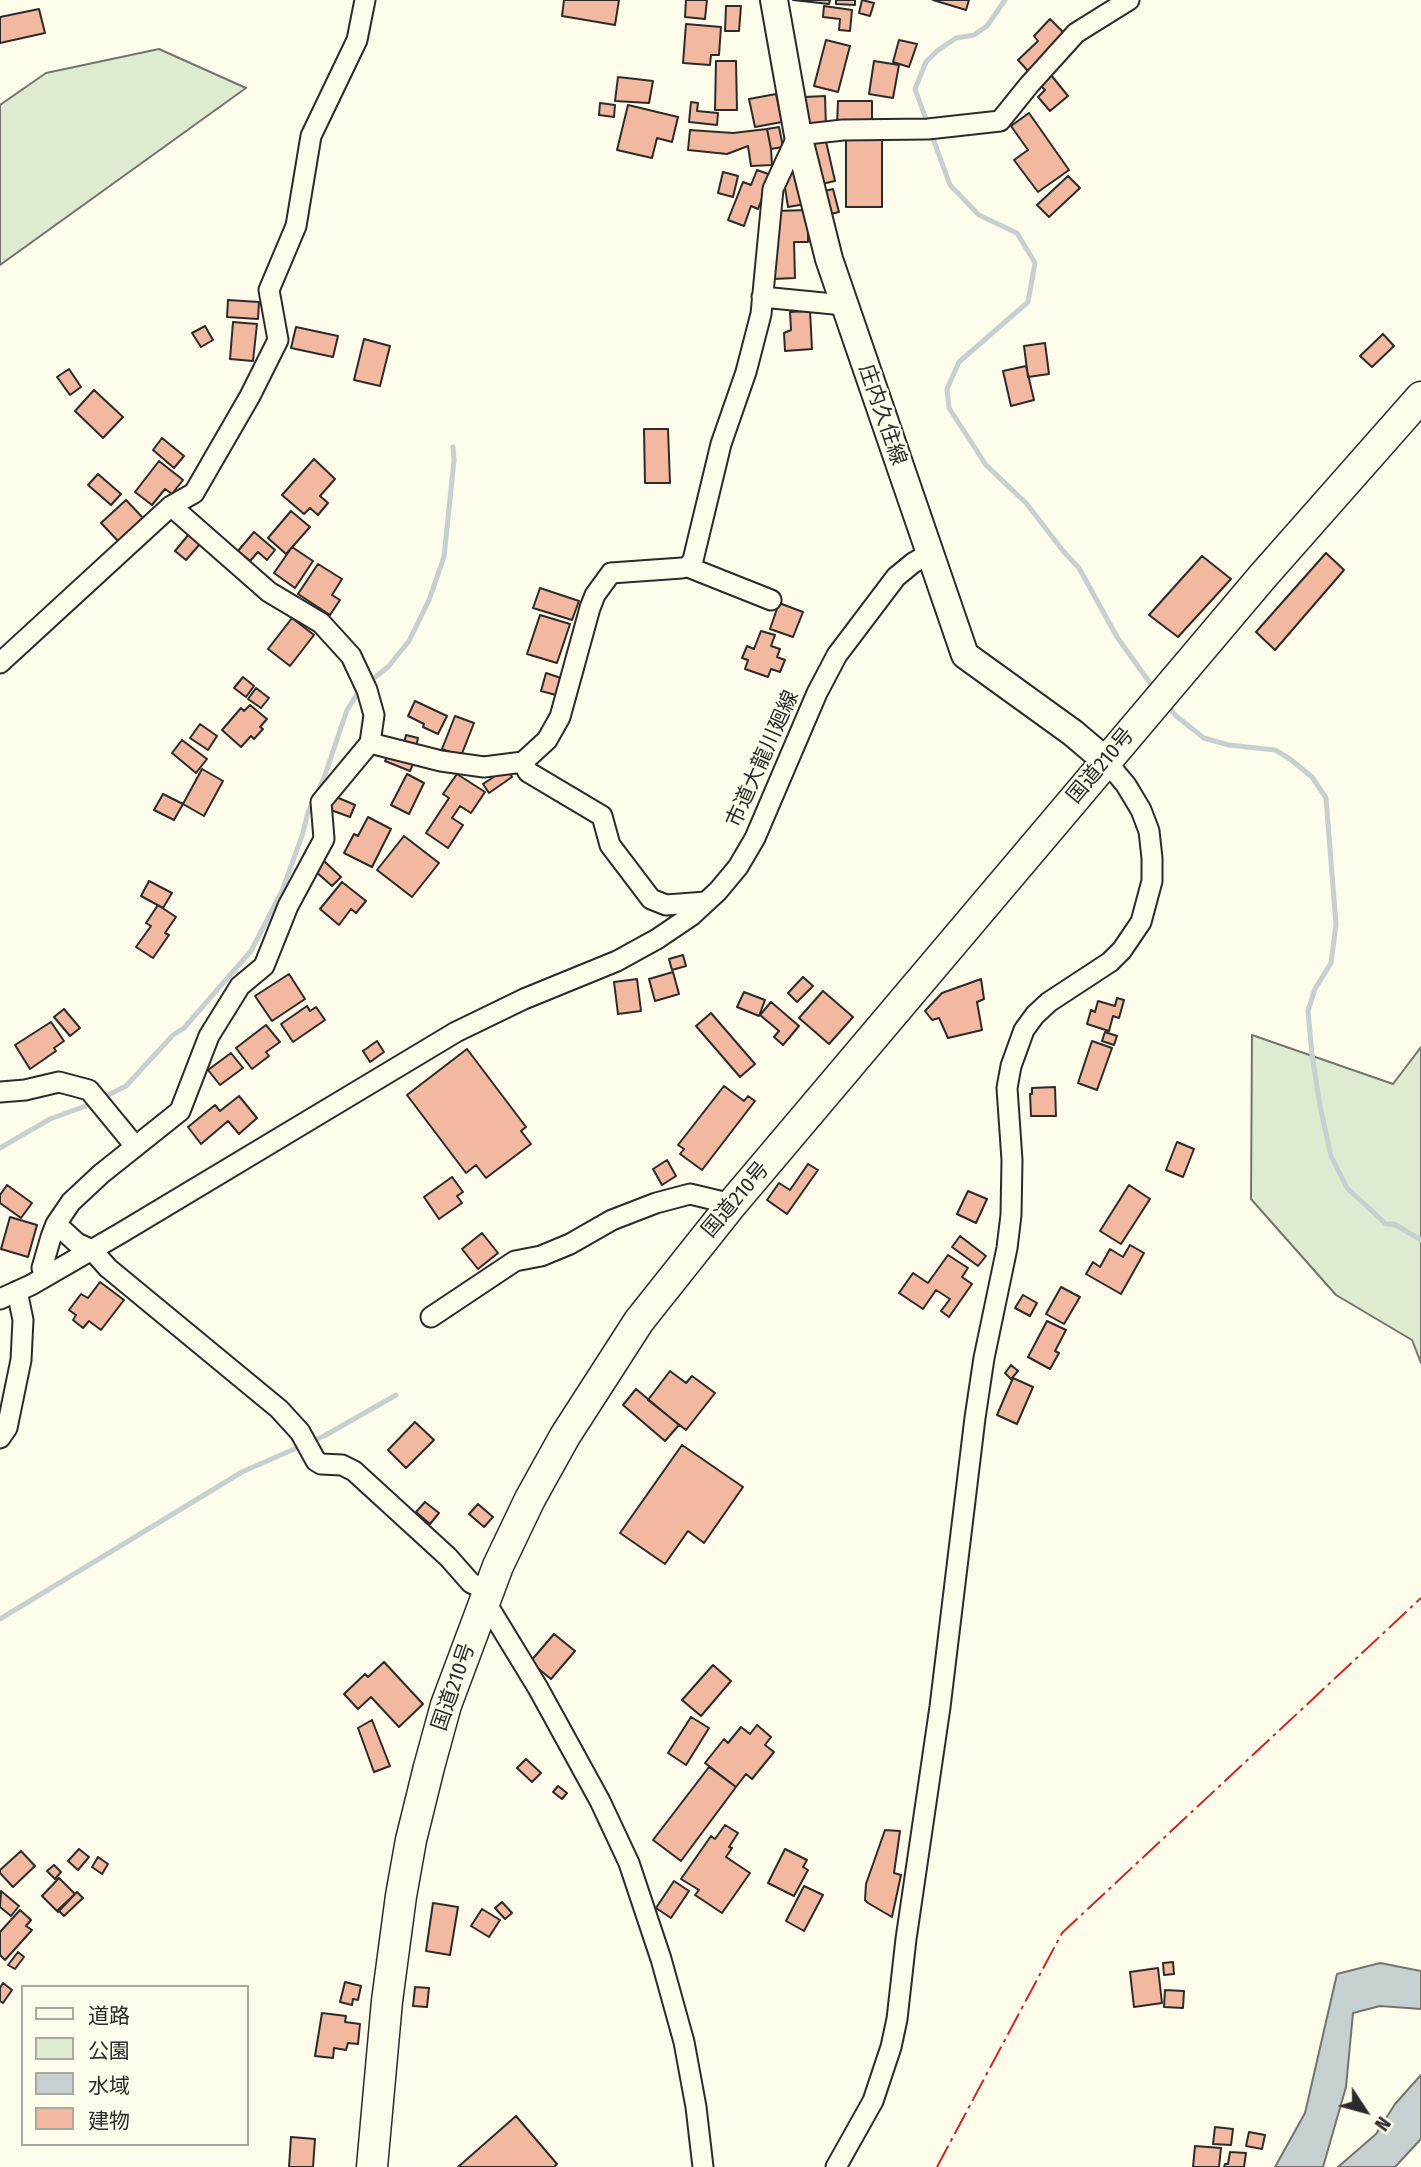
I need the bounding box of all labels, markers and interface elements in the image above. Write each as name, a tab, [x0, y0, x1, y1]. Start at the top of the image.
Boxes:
street label: 庄内久住線	[853, 361, 911, 469]
street label: 市道大龍川廻線	[722, 687, 804, 831]
street label: 国道210号	[1062, 723, 1140, 809]
street label: 国道210号	[697, 1157, 775, 1243]
street label: 国道210号	[427, 1640, 481, 1734]
legend	[21, 1985, 248, 2146]
text: 道路	[88, 2003, 130, 2029]
text: 公園	[88, 2038, 130, 2064]
text: 水域	[88, 2073, 130, 2099]
north arrow	[1330, 2076, 1400, 2146]
text: 建物	[88, 2108, 130, 2134]
text: N	[1370, 2112, 1395, 2135]

